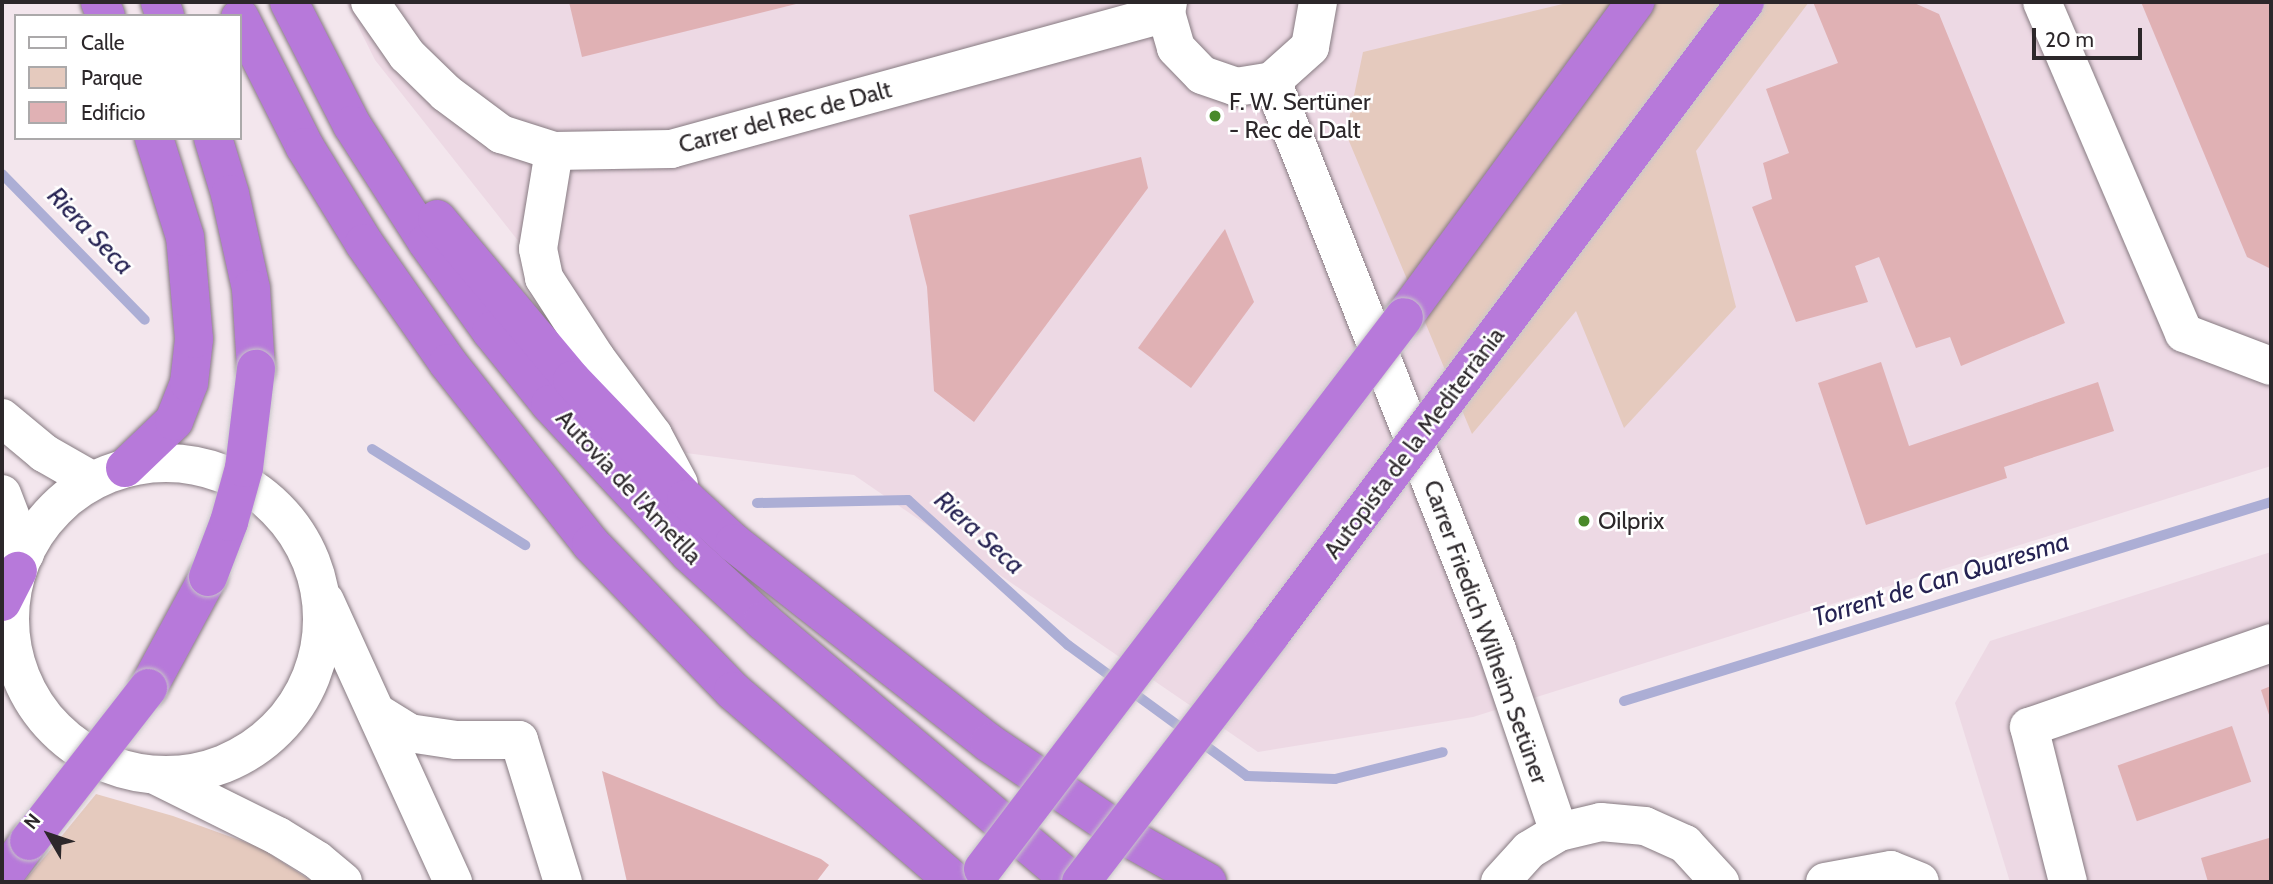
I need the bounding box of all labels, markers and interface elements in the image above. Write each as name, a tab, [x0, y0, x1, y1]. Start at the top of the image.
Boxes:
legend	[14, 14, 242, 140]
scale bar	[2035, 14, 2145, 58]
text: 20 m	[2045, 27, 2094, 52]
text: Calle	[81, 30, 125, 55]
text: Parque	[81, 65, 143, 90]
street label: Carrer del Rec de Dalt	[675, 75, 895, 159]
place label: F. W. Sertüner - Rec de Dalt	[1229, 88, 1370, 144]
text: Edificio	[81, 100, 145, 125]
marker: F. W. Sertüner - Rec de Dalt	[1207, 108, 1223, 124]
water label: Riera Seca	[41, 181, 139, 281]
street label: Autopista de la Mediterrània	[1318, 322, 1510, 564]
street label: Autovia de l'Ametlla	[550, 404, 708, 570]
street label: Carrer Friedich Wilheim Setüner	[1418, 476, 1554, 788]
water label: Riera Seca	[928, 485, 1030, 581]
place label: Oilprix	[1598, 507, 1664, 535]
marker: Oilprix	[1576, 513, 1592, 529]
water label: Torrent de Can Quaresma	[1809, 526, 2073, 634]
north arrow	[14, 800, 84, 870]
text: N	[19, 809, 45, 834]

